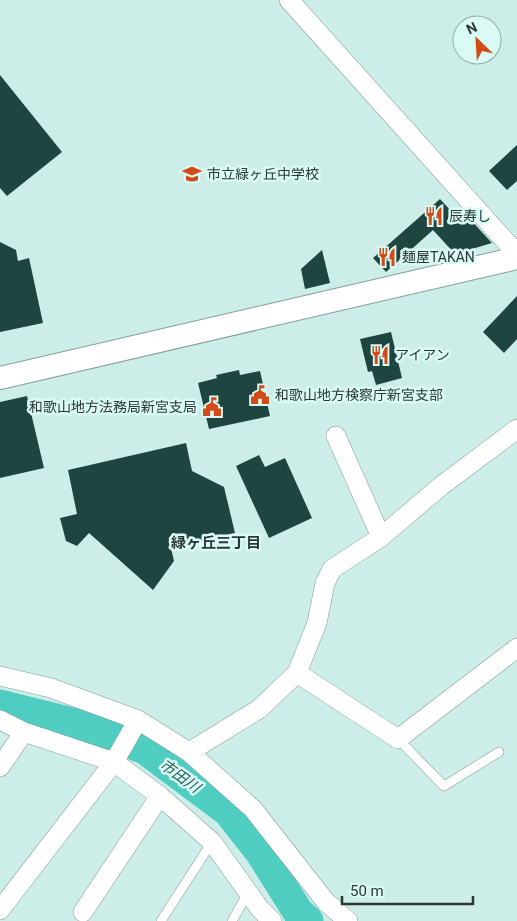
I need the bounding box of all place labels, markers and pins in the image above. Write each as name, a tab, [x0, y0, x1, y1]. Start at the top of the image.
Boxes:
school or university icon: 市立緑ヶ丘中学校	[181, 163, 203, 185]
place label: 市立緑ヶ丘中学校	[207, 166, 319, 182]
restaurant icon: 辰寿し	[423, 205, 445, 227]
place label: 辰寿し	[449, 208, 491, 224]
restaurant icon: 麺屋TAKAN	[376, 246, 398, 268]
place label: 麺屋TAKAN	[402, 249, 475, 265]
restaurant icon: アイアン	[369, 344, 391, 366]
place label: アイアン	[395, 347, 450, 363]
public building icon: 和歌山地方検察庁新宮支部	[249, 384, 271, 406]
place label: 和歌山地方検察庁新宮支部	[275, 387, 443, 403]
public building icon: 和歌山地方法務局新宮支局	[201, 396, 223, 418]
place label: 和歌山地方法務局新宮支局	[29, 399, 197, 415]

